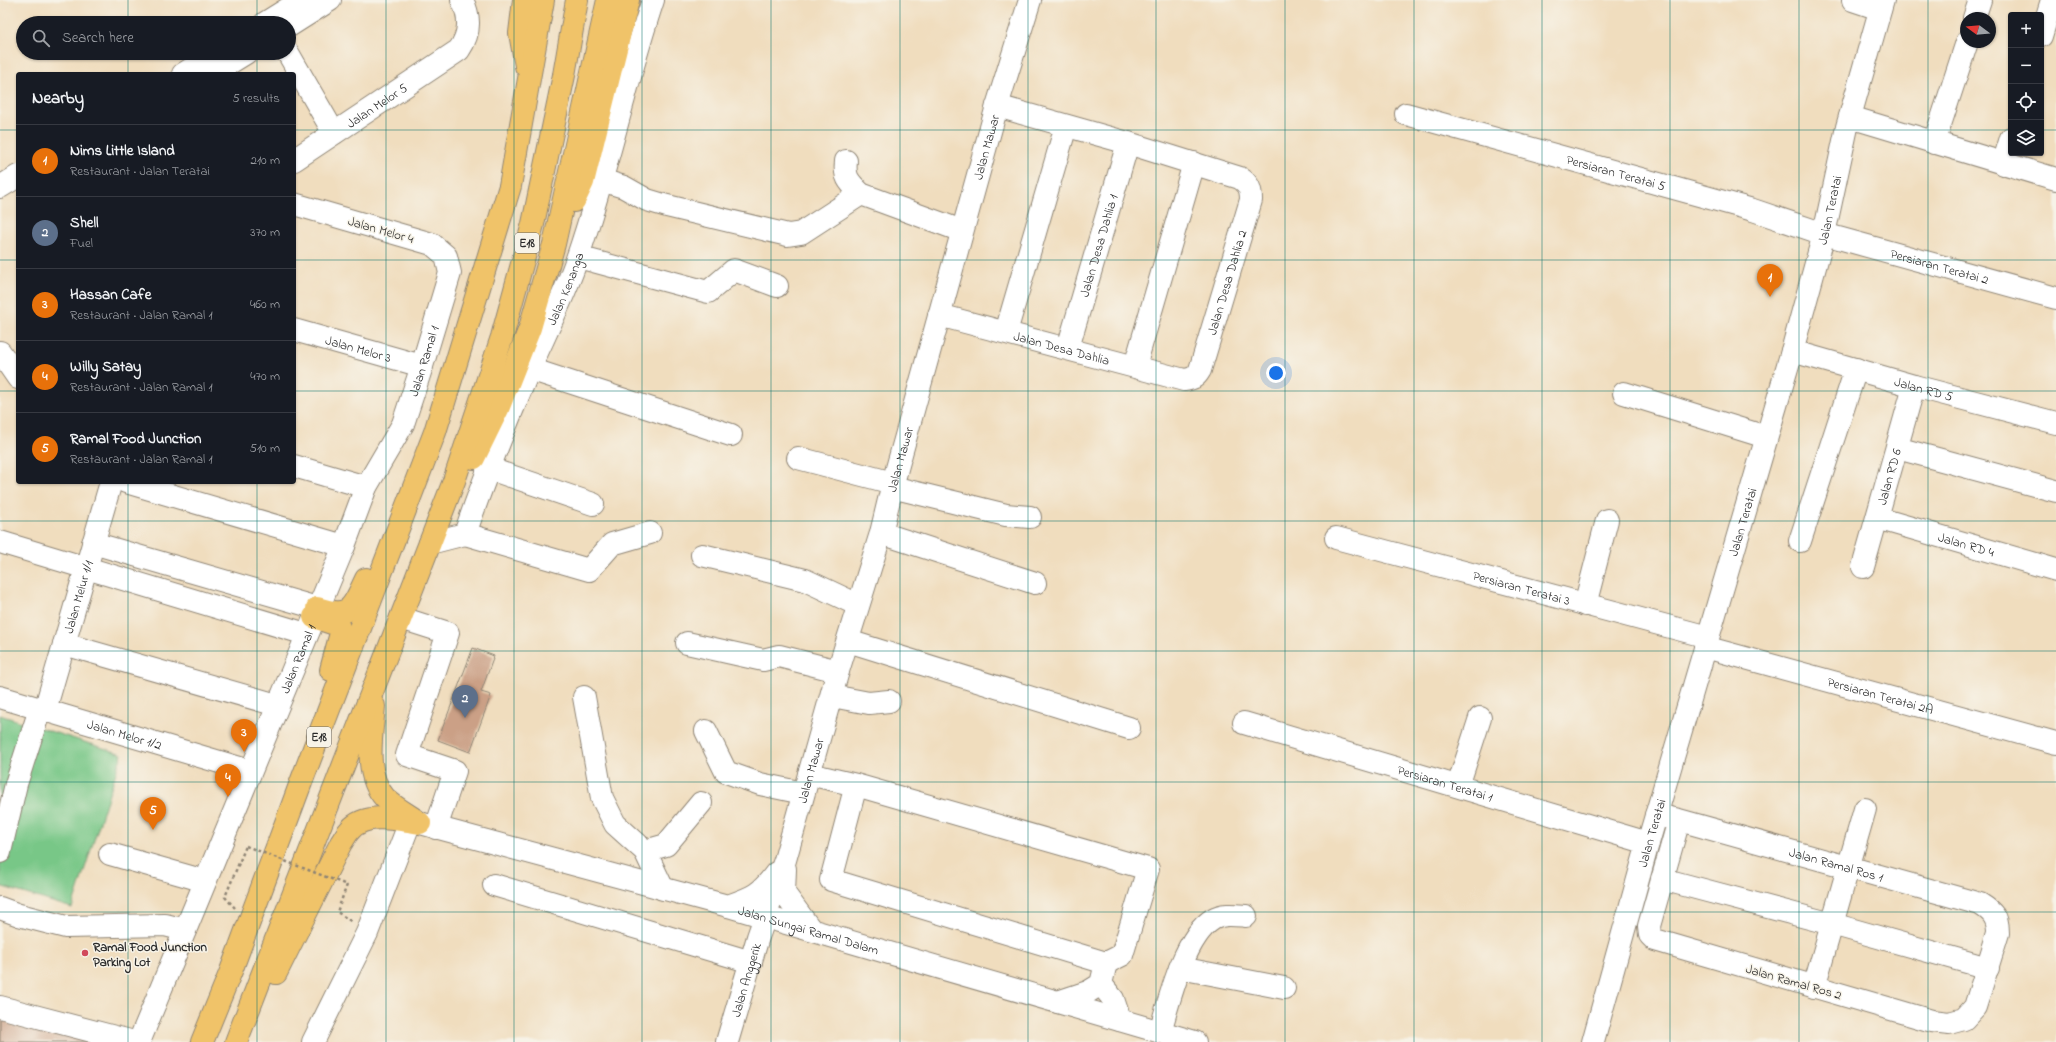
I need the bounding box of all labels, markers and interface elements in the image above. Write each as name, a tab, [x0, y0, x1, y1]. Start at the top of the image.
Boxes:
north arrow	[1960, 12, 1996, 48]
map controls	[2008, 12, 2044, 156]
button: +	[2008, 12, 2044, 48]
search box	[16, 16, 296, 60]
icon: search	[30, 27, 52, 49]
text: Search here	[62, 27, 134, 49]
button: −	[2008, 48, 2044, 84]
street label: Jalan Melor 5	[343, 79, 412, 134]
button: locate	[2008, 84, 2044, 120]
text: Nearby	[32, 86, 84, 111]
text: 5 results	[232, 89, 280, 108]
street label: Jalan Mawar	[969, 112, 1005, 182]
button: layers	[2008, 120, 2044, 156]
text: Nims Little Island	[70, 140, 175, 162]
text: 1	[43, 151, 47, 170]
text: 210 m	[250, 151, 280, 170]
street label: Persiaran Teratai 5	[1564, 151, 1668, 196]
text: Restaurant · Jalan Teratai	[70, 162, 210, 181]
street label: Jalan Teratai	[1813, 174, 1847, 247]
street label: Jalan Desa Dahlia 1	[1075, 192, 1124, 299]
text: Shell	[70, 212, 99, 234]
street label: Jalan Melor 4	[346, 212, 416, 249]
text: 2	[42, 223, 48, 242]
text: 370 m	[250, 223, 280, 242]
street label: Jalan Desa Dahlia 2	[1203, 227, 1253, 337]
road number: E18	[515, 233, 539, 253]
text: Fuel	[70, 234, 93, 253]
street label: Persiaran Teratai 2	[1888, 245, 1991, 290]
street label: Jalan Kenanga	[543, 250, 590, 329]
pin: 1	[1757, 264, 1783, 297]
text: Hassan Cafe	[70, 284, 151, 306]
text: 3	[42, 295, 48, 314]
text: 460 m	[250, 295, 280, 314]
text: Restaurant · Jalan Ramal 1	[70, 306, 213, 325]
street label: Jalan Ramal 1	[405, 324, 445, 399]
street label: Jalan Desa Dahlia	[1011, 327, 1112, 371]
street label: Jalan Melor 3	[323, 331, 393, 368]
text: Willy Satay	[70, 356, 141, 378]
your location	[1266, 363, 1286, 383]
text: 4	[42, 367, 48, 386]
text: 470 m	[250, 367, 280, 386]
street label: Jalan RD 5	[1892, 373, 1955, 407]
text: Restaurant · Jalan Ramal 1	[70, 378, 213, 397]
street label: Jalan Mawar	[883, 424, 919, 494]
text: Ramal Food Junction	[70, 428, 201, 450]
text: 5	[41, 439, 49, 458]
text: 510 m	[249, 439, 280, 458]
street label: Jalan RD 6	[1873, 446, 1907, 507]
text: Restaurant · Jalan Ramal 1	[70, 450, 213, 469]
street label: Jalan Teratai	[1724, 486, 1762, 559]
street label: Jalan RD 4	[1936, 528, 1997, 563]
street label: Jalan Melur 1/1	[60, 558, 99, 636]
street label: Persiaran Teratai 3	[1470, 567, 1572, 611]
street label: Jalan Ramal 1	[276, 622, 322, 697]
street label: Persiaran Teratai 2A	[1825, 673, 1935, 720]
pin: 2	[452, 685, 478, 718]
street label: Jalan Melor 1/2	[85, 715, 164, 756]
pin: 3	[231, 719, 257, 752]
road number: E18	[307, 727, 331, 747]
street label: Jalan Mawar	[793, 735, 830, 806]
street label: Persiaran Teratai 1	[1395, 761, 1495, 807]
pin: 4	[215, 764, 241, 797]
pin: 5	[140, 797, 166, 830]
street label: Jalan Teratai	[1634, 797, 1671, 870]
street label: Jalan Ramal Ros 1	[1787, 843, 1885, 888]
street label: Jalan Sungai Ramal Dalam	[736, 901, 881, 960]
place label: Ramal Food Junction Parking Lot	[92, 938, 207, 974]
street label: Jalan Anggerik	[727, 941, 767, 1019]
marker: Ramal Food Junction Parking Lot	[80, 948, 90, 958]
street label: Jalan Ramal Ros 2	[1743, 960, 1844, 1005]

